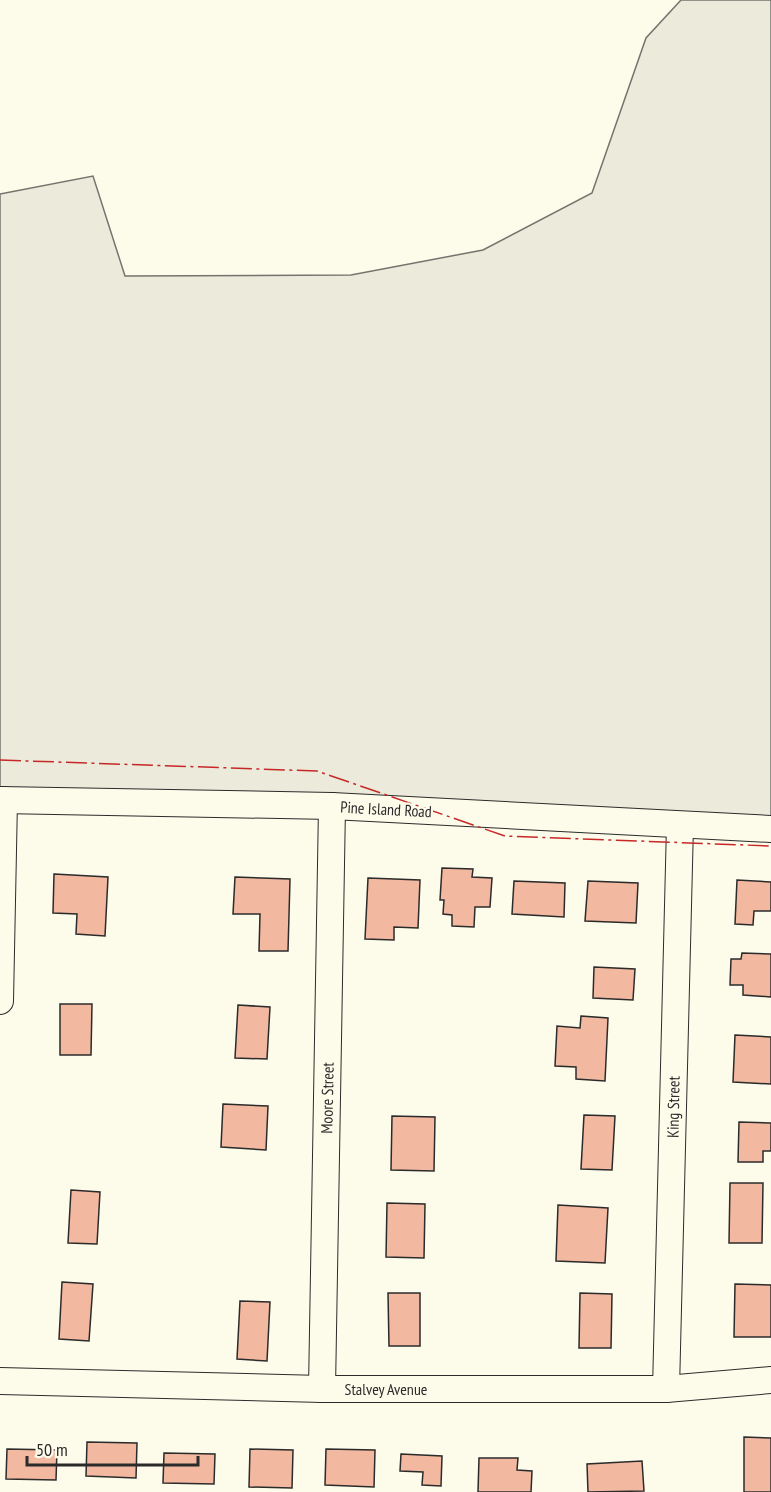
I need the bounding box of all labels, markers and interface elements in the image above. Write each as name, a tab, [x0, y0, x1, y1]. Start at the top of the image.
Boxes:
street label: Pine Island Road	[340, 797, 432, 821]
street label: Moore Street	[316, 1061, 338, 1134]
street label: King Street	[662, 1075, 684, 1138]
street label: Stalvey Avenue	[345, 1379, 427, 1399]
scale bar	[27, 1429, 198, 1467]
text: 50 m	[36, 1438, 68, 1461]

